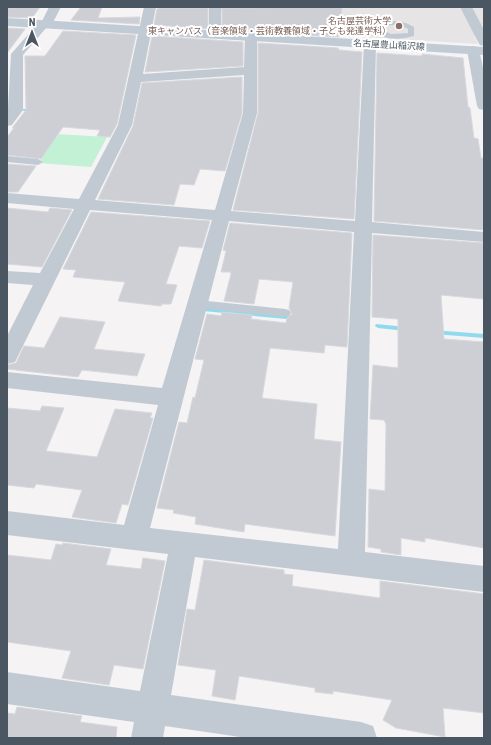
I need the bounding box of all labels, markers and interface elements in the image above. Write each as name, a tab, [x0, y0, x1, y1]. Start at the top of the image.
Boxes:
north arrow	[12, 12, 52, 52]
text: N	[29, 16, 36, 29]
place label: 名古屋芸術大学 東キャンパス（音楽領域・芸術教養領域・子ども発達学科）	[148, 16, 391, 36]
marker: 名古屋芸術大学 東キャンパス（音楽領域・芸術教養領域・子ども発達学科）	[394, 21, 404, 31]
street label: 名古屋豊山稲沢線	[353, 38, 426, 52]

